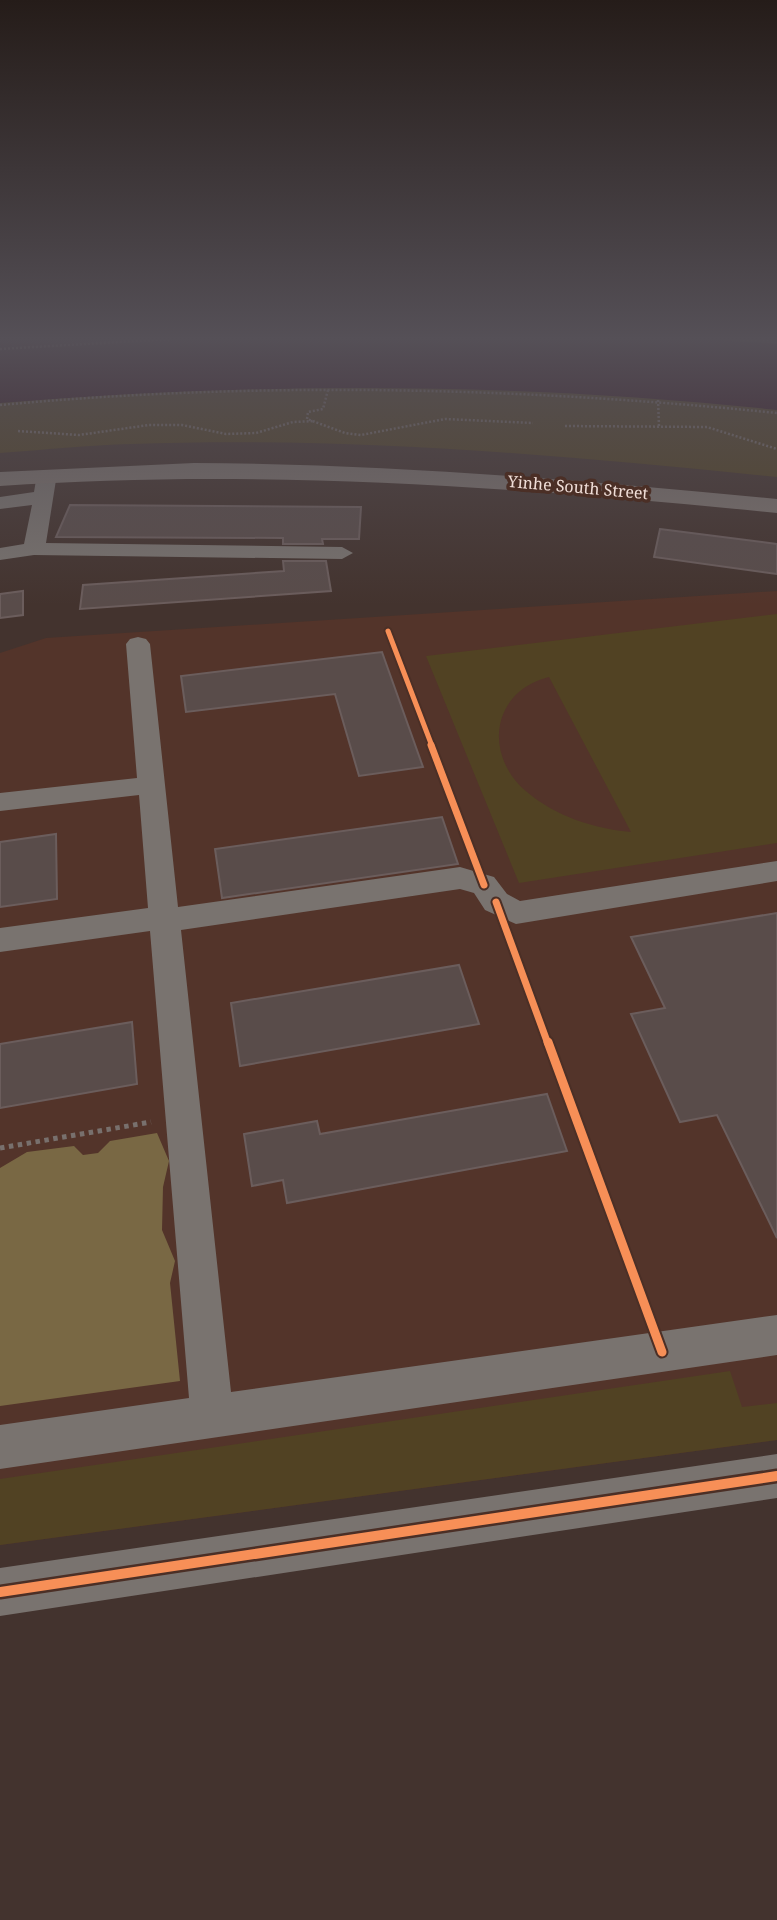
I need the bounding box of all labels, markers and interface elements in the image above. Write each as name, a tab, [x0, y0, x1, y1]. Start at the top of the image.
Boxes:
street label: Yinhe South Street	[506, 470, 650, 504]

